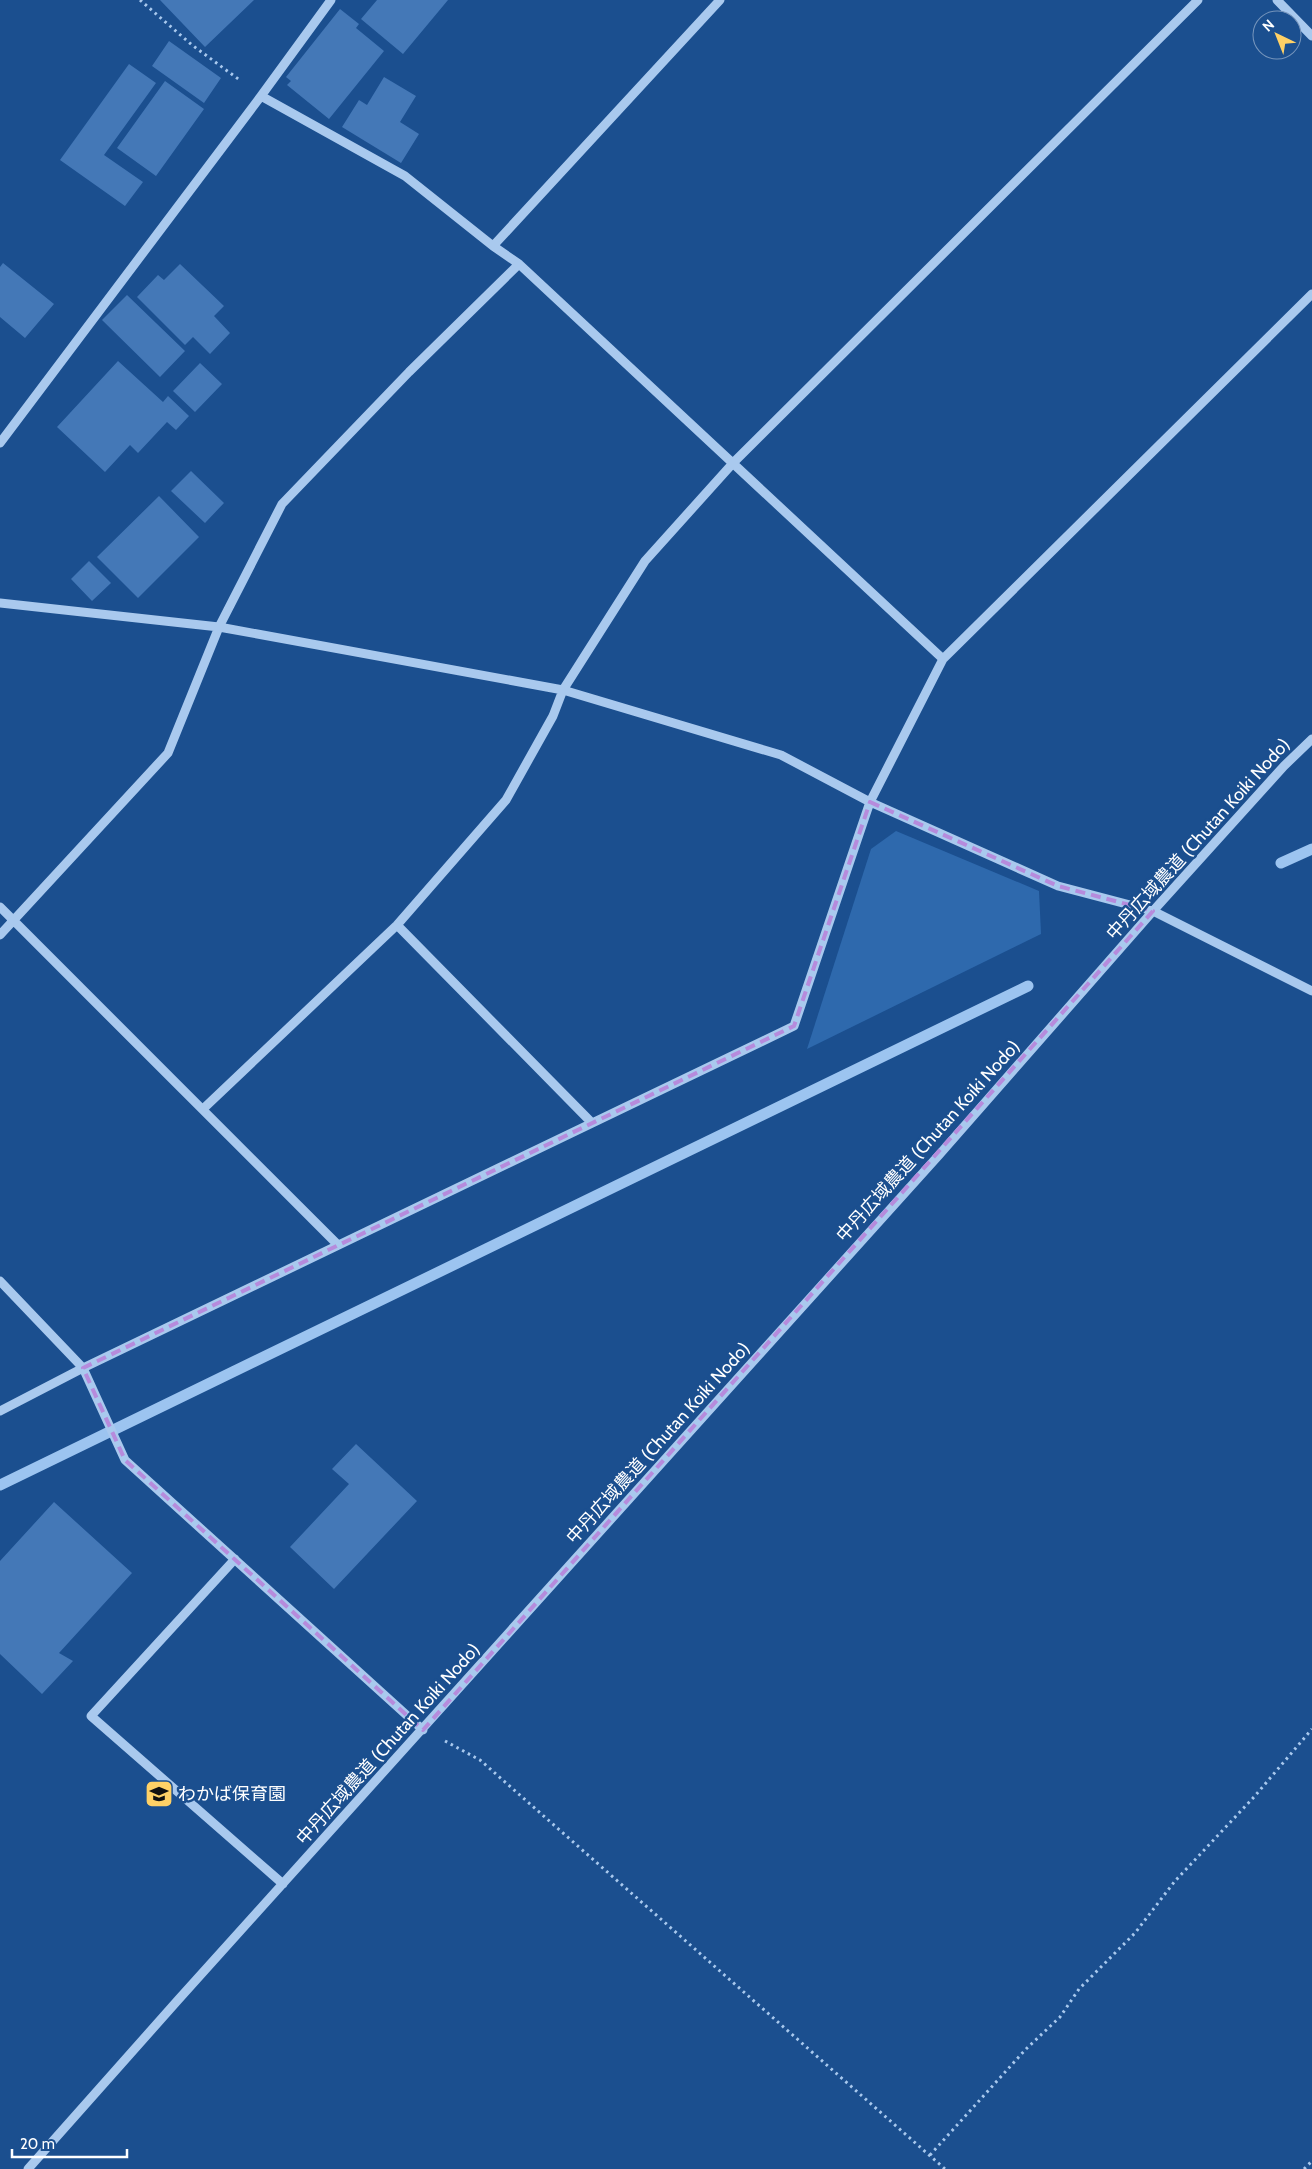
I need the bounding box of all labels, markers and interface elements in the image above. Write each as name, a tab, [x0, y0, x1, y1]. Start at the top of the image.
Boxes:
north arrow	[1252, 10, 1302, 60]
text: N	[1258, 16, 1278, 35]
street label: 中丹広域農道 (Chutan Koiki Nodo)	[1102, 734, 1294, 944]
street label: 中丹広域農道 (Chutan Koiki Nodo)	[832, 1036, 1024, 1246]
street label: 中丹広域農道 (Chutan Koiki Nodo)	[562, 1338, 754, 1548]
street label: 中丹広域農道 (Chutan Koiki Nodo)	[292, 1639, 484, 1849]
school or university icon: わかば保育園	[144, 1779, 174, 1809]
place label: わかば保育園	[178, 1783, 286, 1805]
scale bar	[12, 2126, 128, 2158]
text: 20 m	[20, 2135, 55, 2153]

